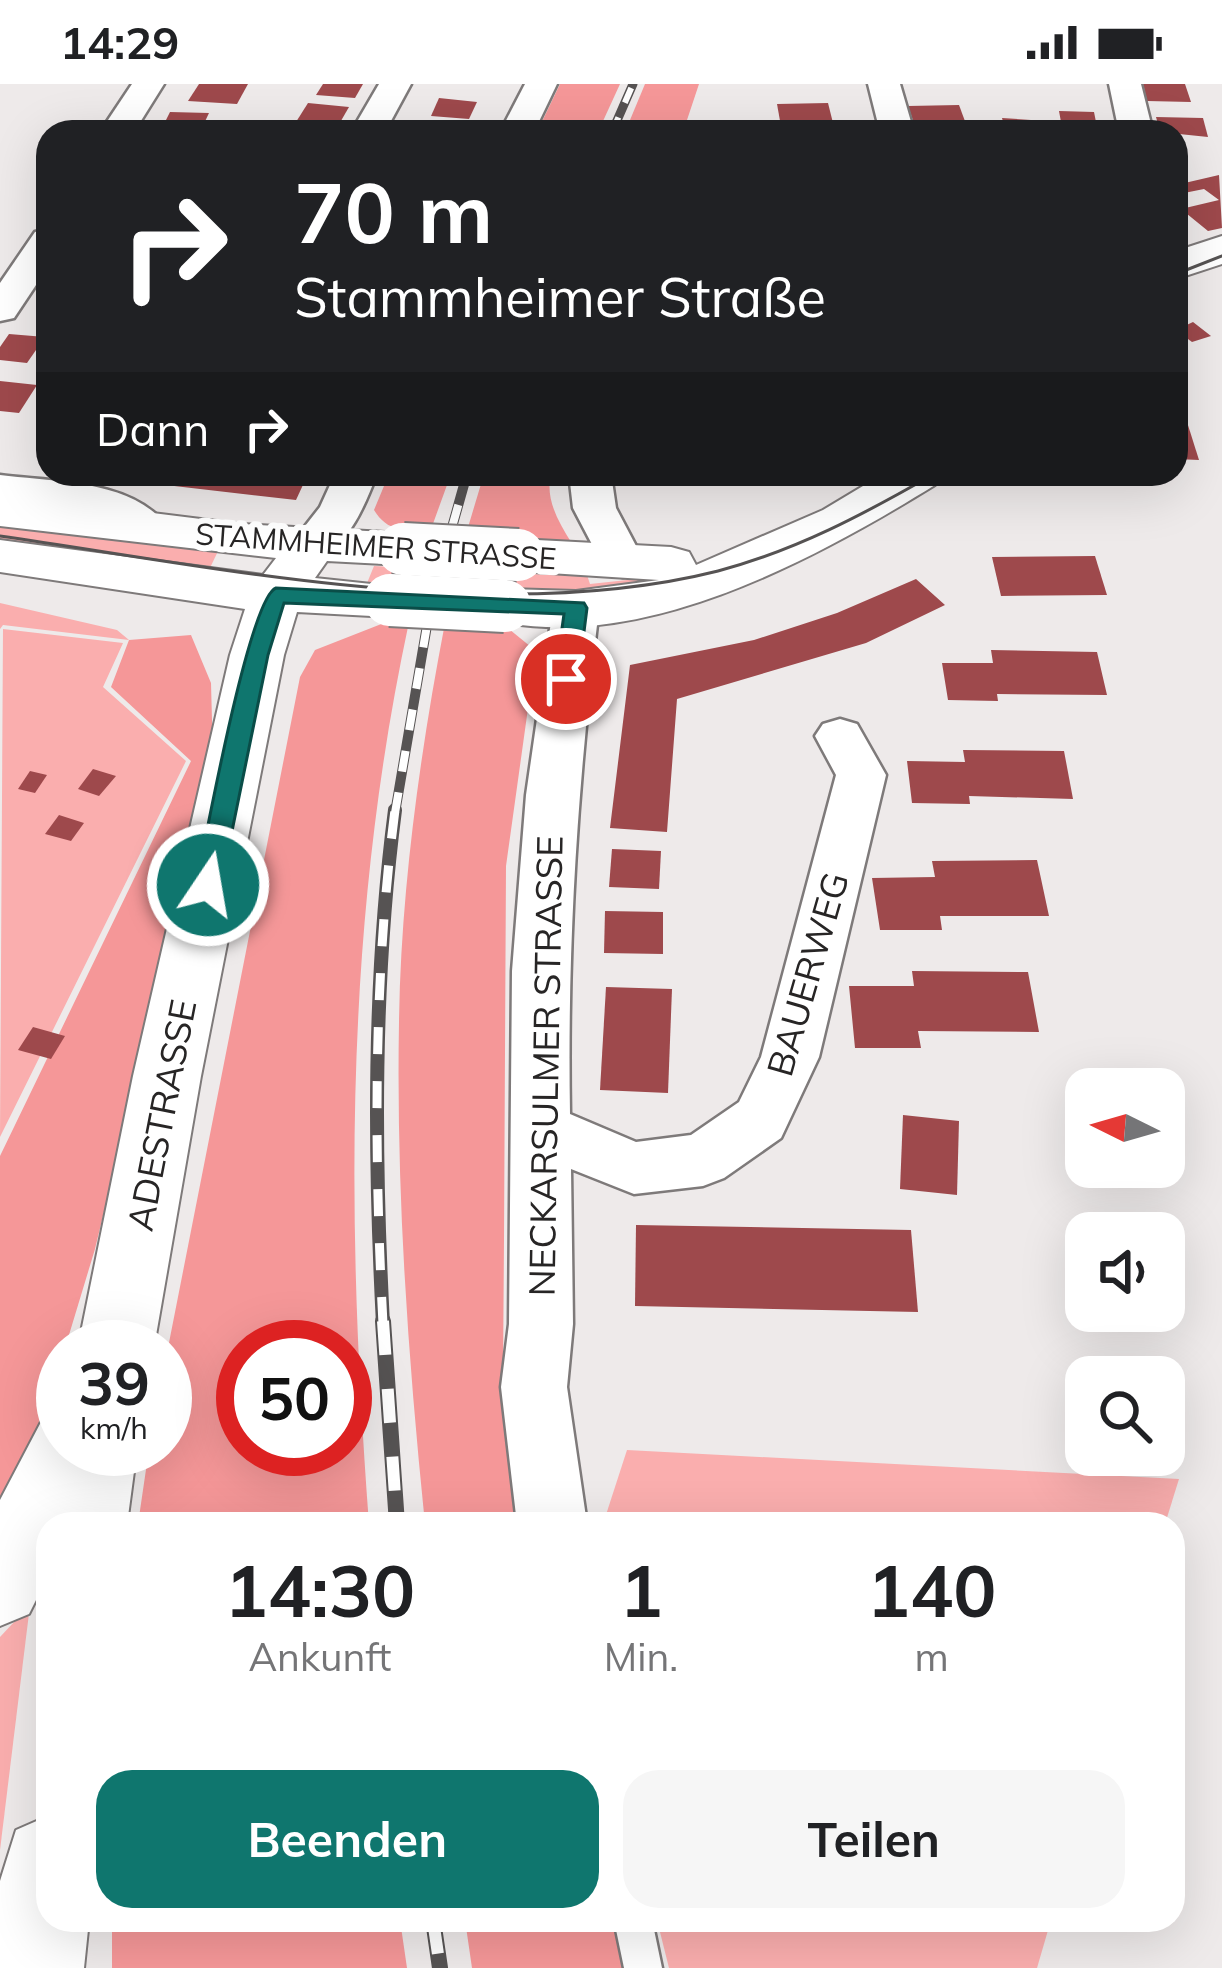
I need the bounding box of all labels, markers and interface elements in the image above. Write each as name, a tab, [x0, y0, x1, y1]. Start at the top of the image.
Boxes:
text: 14:29	[60, 14, 179, 70]
text: 70 m	[294, 159, 493, 264]
icon: right	[96, 168, 252, 324]
text: Stammheimer Straße	[294, 263, 826, 331]
icon: right	[233, 396, 299, 462]
text: Dann	[96, 401, 209, 457]
street label: STAMMHEIMER STRASSE	[194, 514, 558, 578]
pin	[515, 628, 617, 730]
icon: arrive	[533, 646, 599, 712]
position arrow	[145, 822, 271, 948]
street label: NECKARSULMER STRASSE	[518, 835, 572, 1297]
street label: BAUERWEG	[756, 867, 858, 1081]
street label: ADESTRASSE	[117, 996, 205, 1234]
north arrow	[1065, 1068, 1185, 1188]
map controls	[1065, 1068, 1185, 1476]
button: sound	[1065, 1212, 1185, 1332]
speed limit sign: 50	[216, 1320, 372, 1476]
text: 39	[78, 1345, 150, 1420]
button: search	[1065, 1356, 1185, 1476]
text: km/h	[80, 1409, 148, 1447]
text: 14:30	[225, 1545, 415, 1635]
text: 1	[619, 1545, 663, 1635]
text: 140	[867, 1545, 996, 1635]
text: Ankunft	[248, 1632, 391, 1681]
text: Min.	[604, 1632, 678, 1681]
text: m	[914, 1632, 949, 1681]
button: Beenden	[96, 1770, 599, 1908]
button: Teilen	[623, 1770, 1125, 1908]

